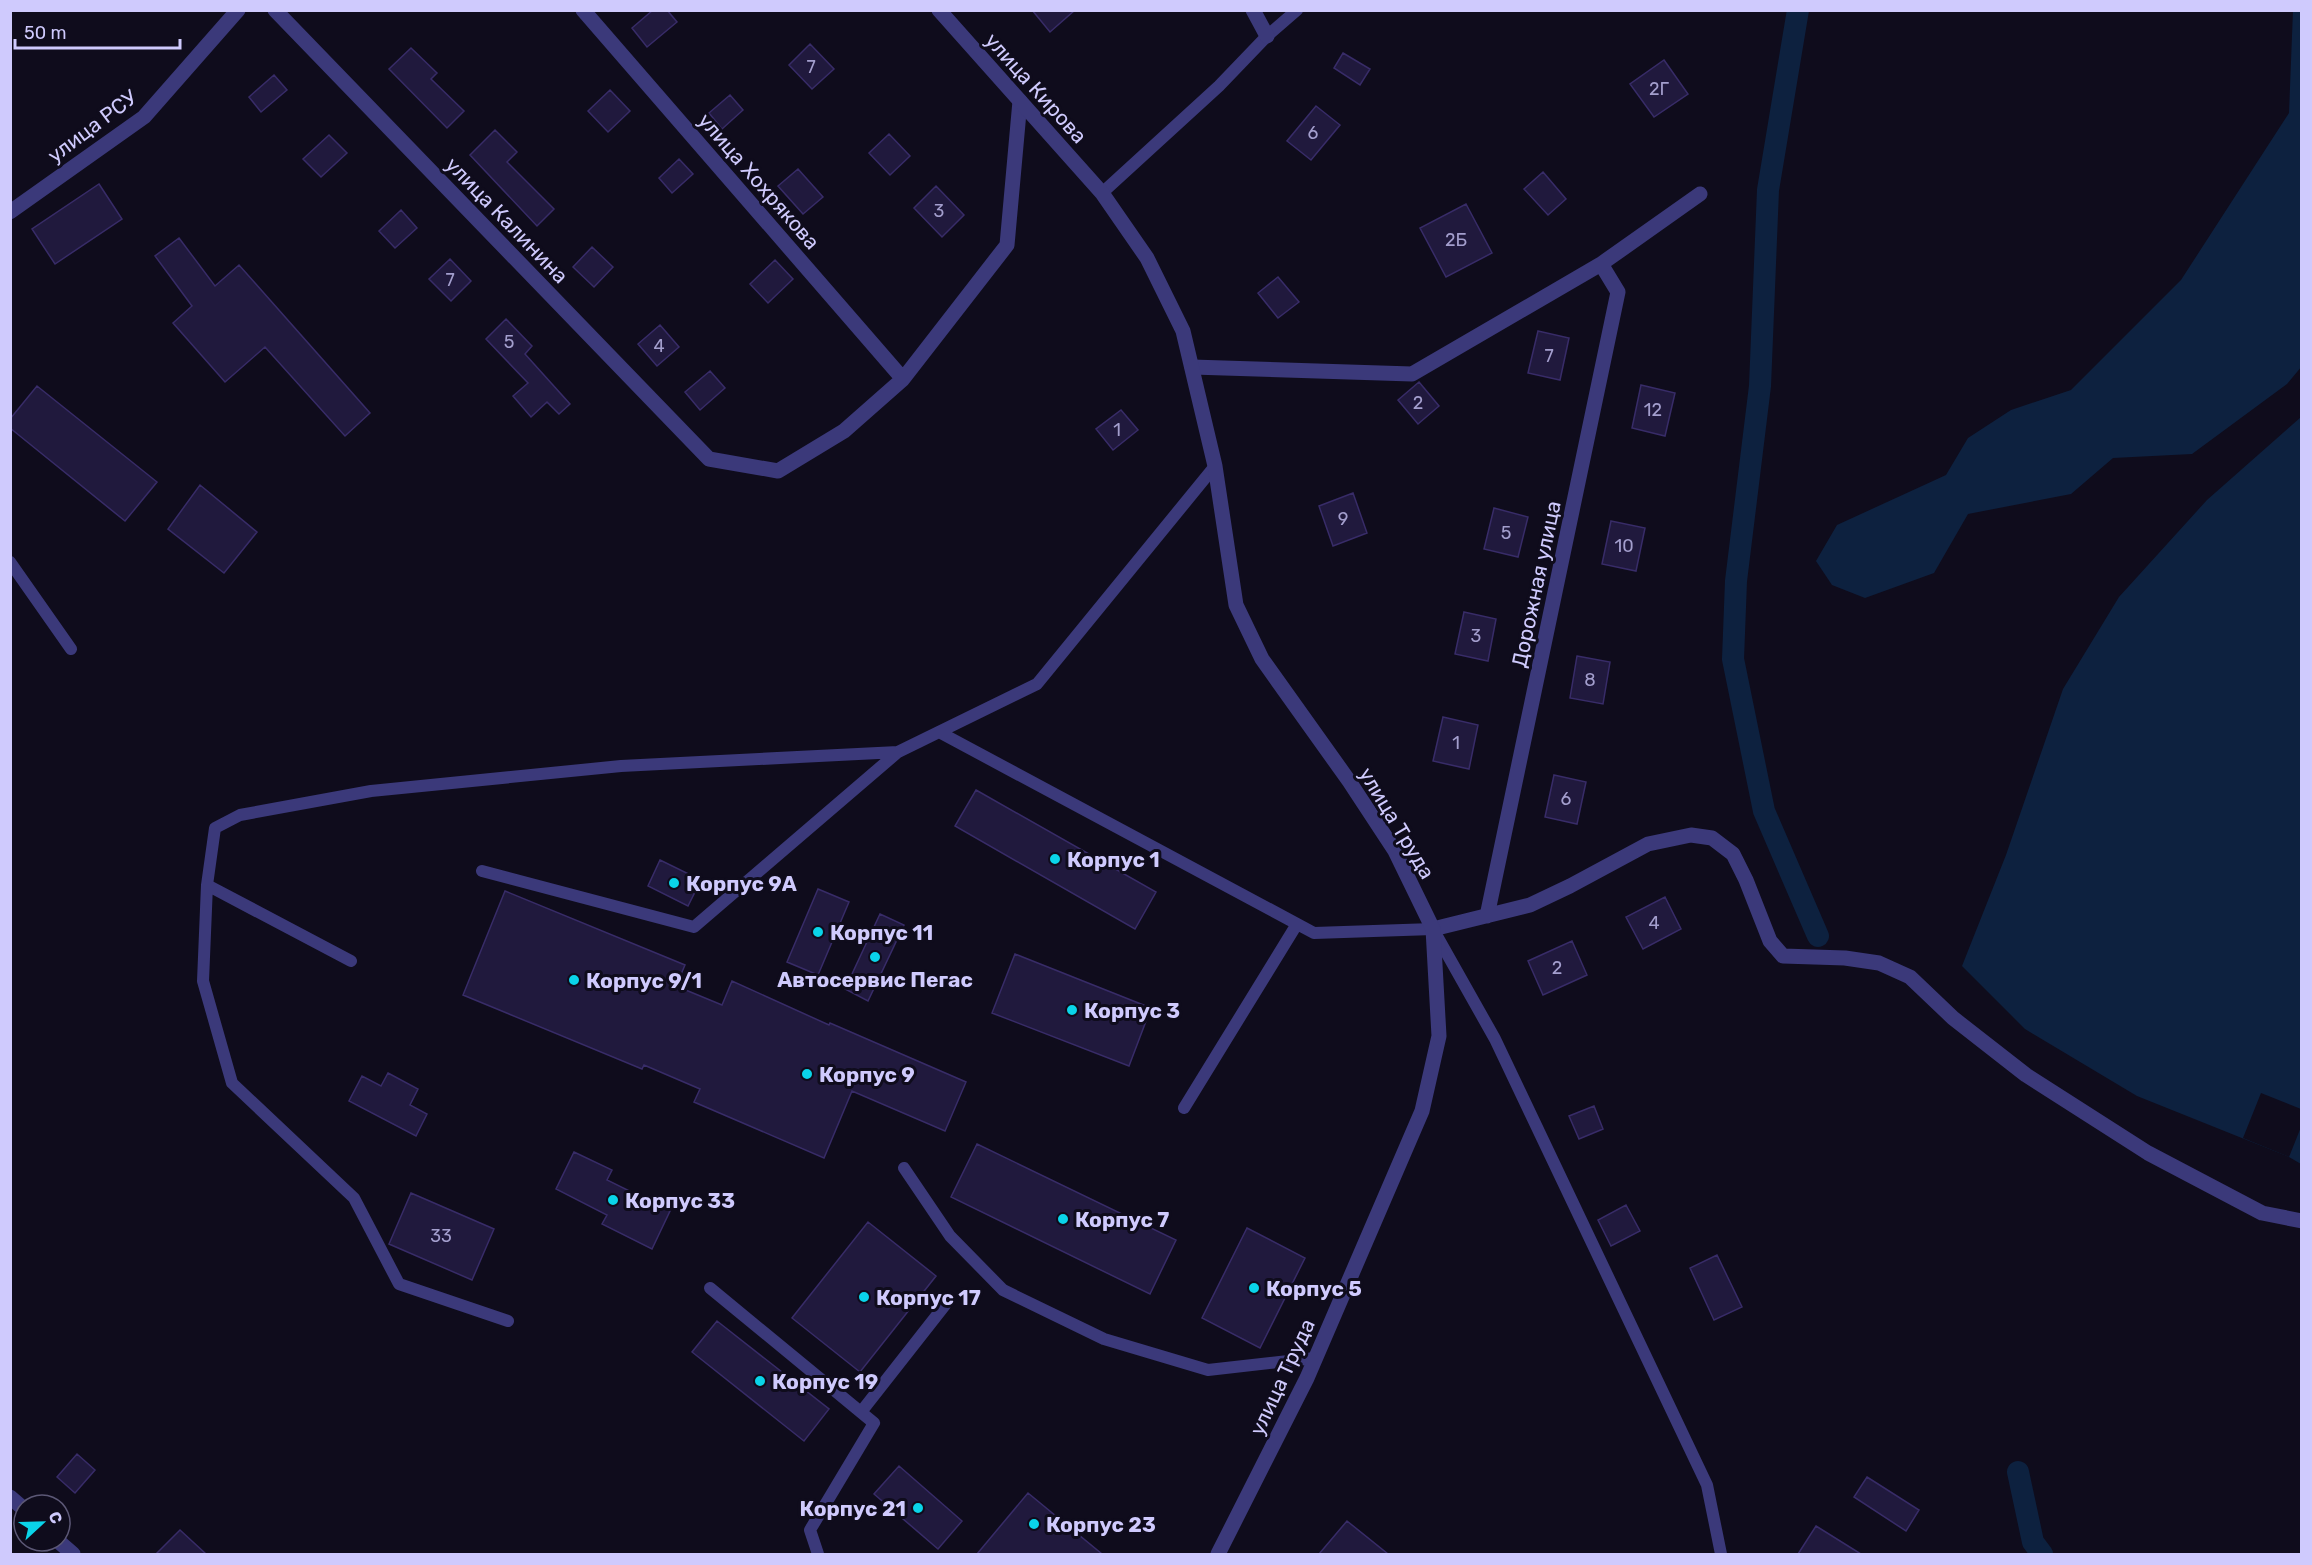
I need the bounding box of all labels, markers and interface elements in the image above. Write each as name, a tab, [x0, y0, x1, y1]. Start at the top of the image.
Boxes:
scale bar	[15, 12, 180, 50]
text: 50 m	[24, 22, 67, 44]
street label: улица Кирова	[980, 28, 1092, 148]
house number: 7	[806, 56, 816, 78]
house number: 2Г	[1649, 78, 1670, 100]
street label: улица РСУ	[42, 84, 142, 168]
street label: улица Хохрякова	[693, 108, 825, 254]
house number: 6	[1308, 122, 1319, 144]
street label: улица Калинина	[441, 152, 573, 288]
house number: 3	[934, 200, 944, 222]
house number: 2Б	[1445, 229, 1467, 251]
house number: 7	[445, 269, 455, 291]
house number: 5	[504, 331, 514, 353]
house number: 4	[653, 335, 665, 357]
house number: 7	[1544, 345, 1554, 367]
house number: 2	[1413, 392, 1423, 414]
house number: 12	[1644, 399, 1662, 421]
house number: 1	[1113, 419, 1121, 441]
street label: Дорожная улица	[1506, 498, 1566, 670]
house number: 9	[1338, 508, 1348, 530]
house number: 5	[1501, 522, 1511, 544]
house number: 10	[1614, 535, 1634, 557]
house number: 3	[1471, 625, 1481, 647]
house number: 8	[1584, 669, 1596, 691]
house number: 1	[1452, 732, 1460, 754]
street label: улица Труда	[1354, 763, 1440, 883]
house number: 6	[1561, 788, 1572, 810]
place label: Корпус 1	[1067, 847, 1160, 872]
marker: Корпус 1	[1048, 852, 1062, 866]
place label: Корпус 9А	[686, 871, 797, 896]
marker: Корпус 9А	[667, 876, 681, 890]
house number: 4	[1648, 912, 1660, 934]
place label: Корпус 11	[830, 920, 933, 945]
marker: Корпус 11	[811, 925, 825, 939]
marker: Автосервис Пегас	[868, 950, 882, 964]
house number: 2	[1552, 957, 1562, 979]
place label: Автосервис Пегас	[777, 967, 973, 992]
place label: Корпус 9/1	[586, 968, 702, 993]
marker: Корпус 9/1	[567, 973, 581, 987]
place label: Корпус 3	[1084, 998, 1180, 1023]
marker: Корпус 3	[1065, 1003, 1079, 1017]
place label: Корпус 9	[819, 1062, 915, 1087]
marker: Корпус 9	[800, 1067, 814, 1081]
place label: Корпус 33	[625, 1188, 735, 1213]
marker: Корпус 33	[606, 1193, 620, 1207]
place label: Корпус 7	[1075, 1207, 1169, 1232]
marker: Корпус 7	[1056, 1212, 1070, 1226]
house number: 33	[430, 1225, 452, 1247]
place label: Корпус 5	[1266, 1276, 1362, 1301]
marker: Корпус 5	[1247, 1281, 1261, 1295]
place label: Корпус 17	[876, 1285, 981, 1310]
marker: Корпус 17	[857, 1290, 871, 1304]
street label: улица Труда	[1244, 1315, 1320, 1439]
place label: Корпус 19	[772, 1369, 878, 1394]
marker: Корпус 19	[753, 1374, 767, 1388]
north arrow	[12, 1493, 72, 1553]
place label: Корпус 21	[800, 1496, 906, 1521]
marker: Корпус 21	[911, 1501, 925, 1515]
text: С	[45, 1509, 66, 1526]
place label: Корпус 23	[1046, 1512, 1156, 1537]
marker: Корпус 23	[1027, 1517, 1041, 1531]

